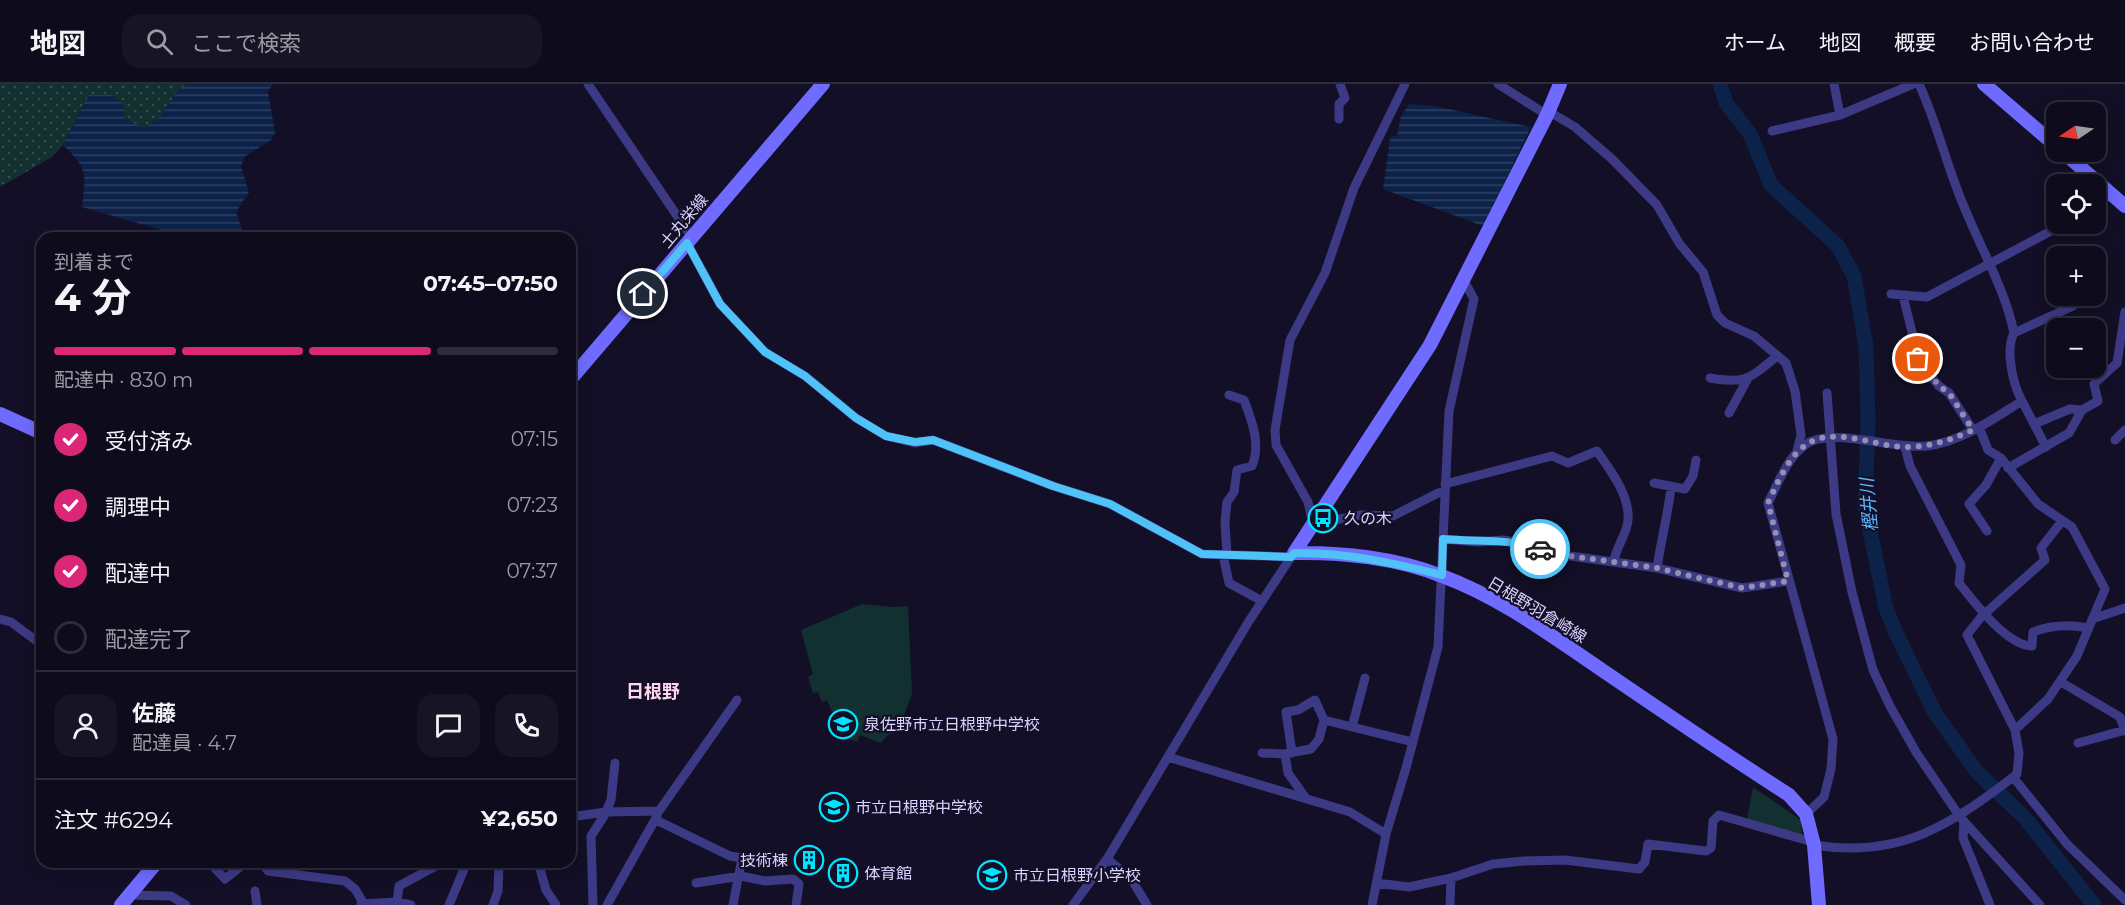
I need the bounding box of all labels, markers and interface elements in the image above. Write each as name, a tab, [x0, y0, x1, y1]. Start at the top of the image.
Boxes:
search box	[122, 14, 542, 68]
icon: search	[143, 25, 176, 58]
text: 地図	[30, 26, 86, 60]
text: ここで検索	[191, 30, 301, 57]
text: ホーム	[1724, 30, 1786, 55]
text: 地図	[1819, 30, 1861, 55]
text: 概要	[1894, 30, 1936, 55]
text: お問い合わせ	[1969, 30, 2095, 55]
north arrow	[2046, 102, 2106, 162]
map controls	[2046, 102, 2106, 378]
button: locate	[2046, 174, 2106, 234]
street label: 土丸栄線	[656, 190, 712, 252]
button: +	[2046, 246, 2106, 306]
text: 到着まで	[54, 250, 134, 274]
pin	[617, 268, 668, 319]
text: 07:45–07:50	[423, 270, 558, 297]
text: 4 分	[54, 273, 131, 321]
icon: home	[626, 277, 659, 310]
button: −	[2046, 318, 2106, 378]
pin	[1892, 333, 1943, 384]
icon: bag	[1901, 342, 1934, 375]
text: 配達中 · 830 m	[54, 368, 193, 392]
icon: check	[54, 423, 87, 456]
text: 07:15	[511, 427, 558, 451]
text: 受付済み	[105, 428, 193, 455]
water label: 樫井川	[1856, 475, 1882, 533]
icon: check	[54, 489, 87, 522]
text: 07:23	[507, 493, 558, 517]
text: 調理中	[105, 494, 171, 521]
bus stop icon: 久の木	[1307, 502, 1339, 534]
place label: 久の木	[1344, 509, 1392, 528]
courier	[1510, 519, 1570, 579]
icon: car	[1524, 533, 1557, 566]
icon: check	[54, 555, 87, 588]
text: 07:37	[506, 559, 558, 583]
text: 配達中	[105, 560, 171, 587]
street label: 日根野羽倉崎線	[1484, 573, 1590, 647]
text: 配達完了	[105, 626, 193, 653]
district label: 日根野	[626, 681, 680, 703]
button: person	[54, 694, 117, 757]
button: chat	[417, 694, 480, 757]
button: phone	[495, 694, 558, 757]
text: 佐藤	[132, 700, 176, 727]
school or university icon: 泉佐野市立日根野中学校	[827, 708, 859, 740]
place label: 泉佐野市立日根野中学校	[864, 715, 1040, 734]
text: 配達員 · 4.7	[132, 731, 237, 755]
school or university icon: 市立日根野中学校	[818, 791, 850, 823]
place label: 市立日根野中学校	[855, 798, 983, 817]
text: ¥2,650	[481, 805, 558, 832]
text: 注文 #6294	[54, 807, 173, 834]
building icon: 技術棟	[793, 844, 825, 876]
place label: 技術棟	[740, 851, 788, 870]
building icon: 体育館	[827, 857, 859, 889]
school or university icon: 市立日根野小学校	[976, 859, 1008, 891]
place label: 体育館	[864, 864, 912, 883]
place label: 市立日根野小学校	[1013, 866, 1141, 885]

